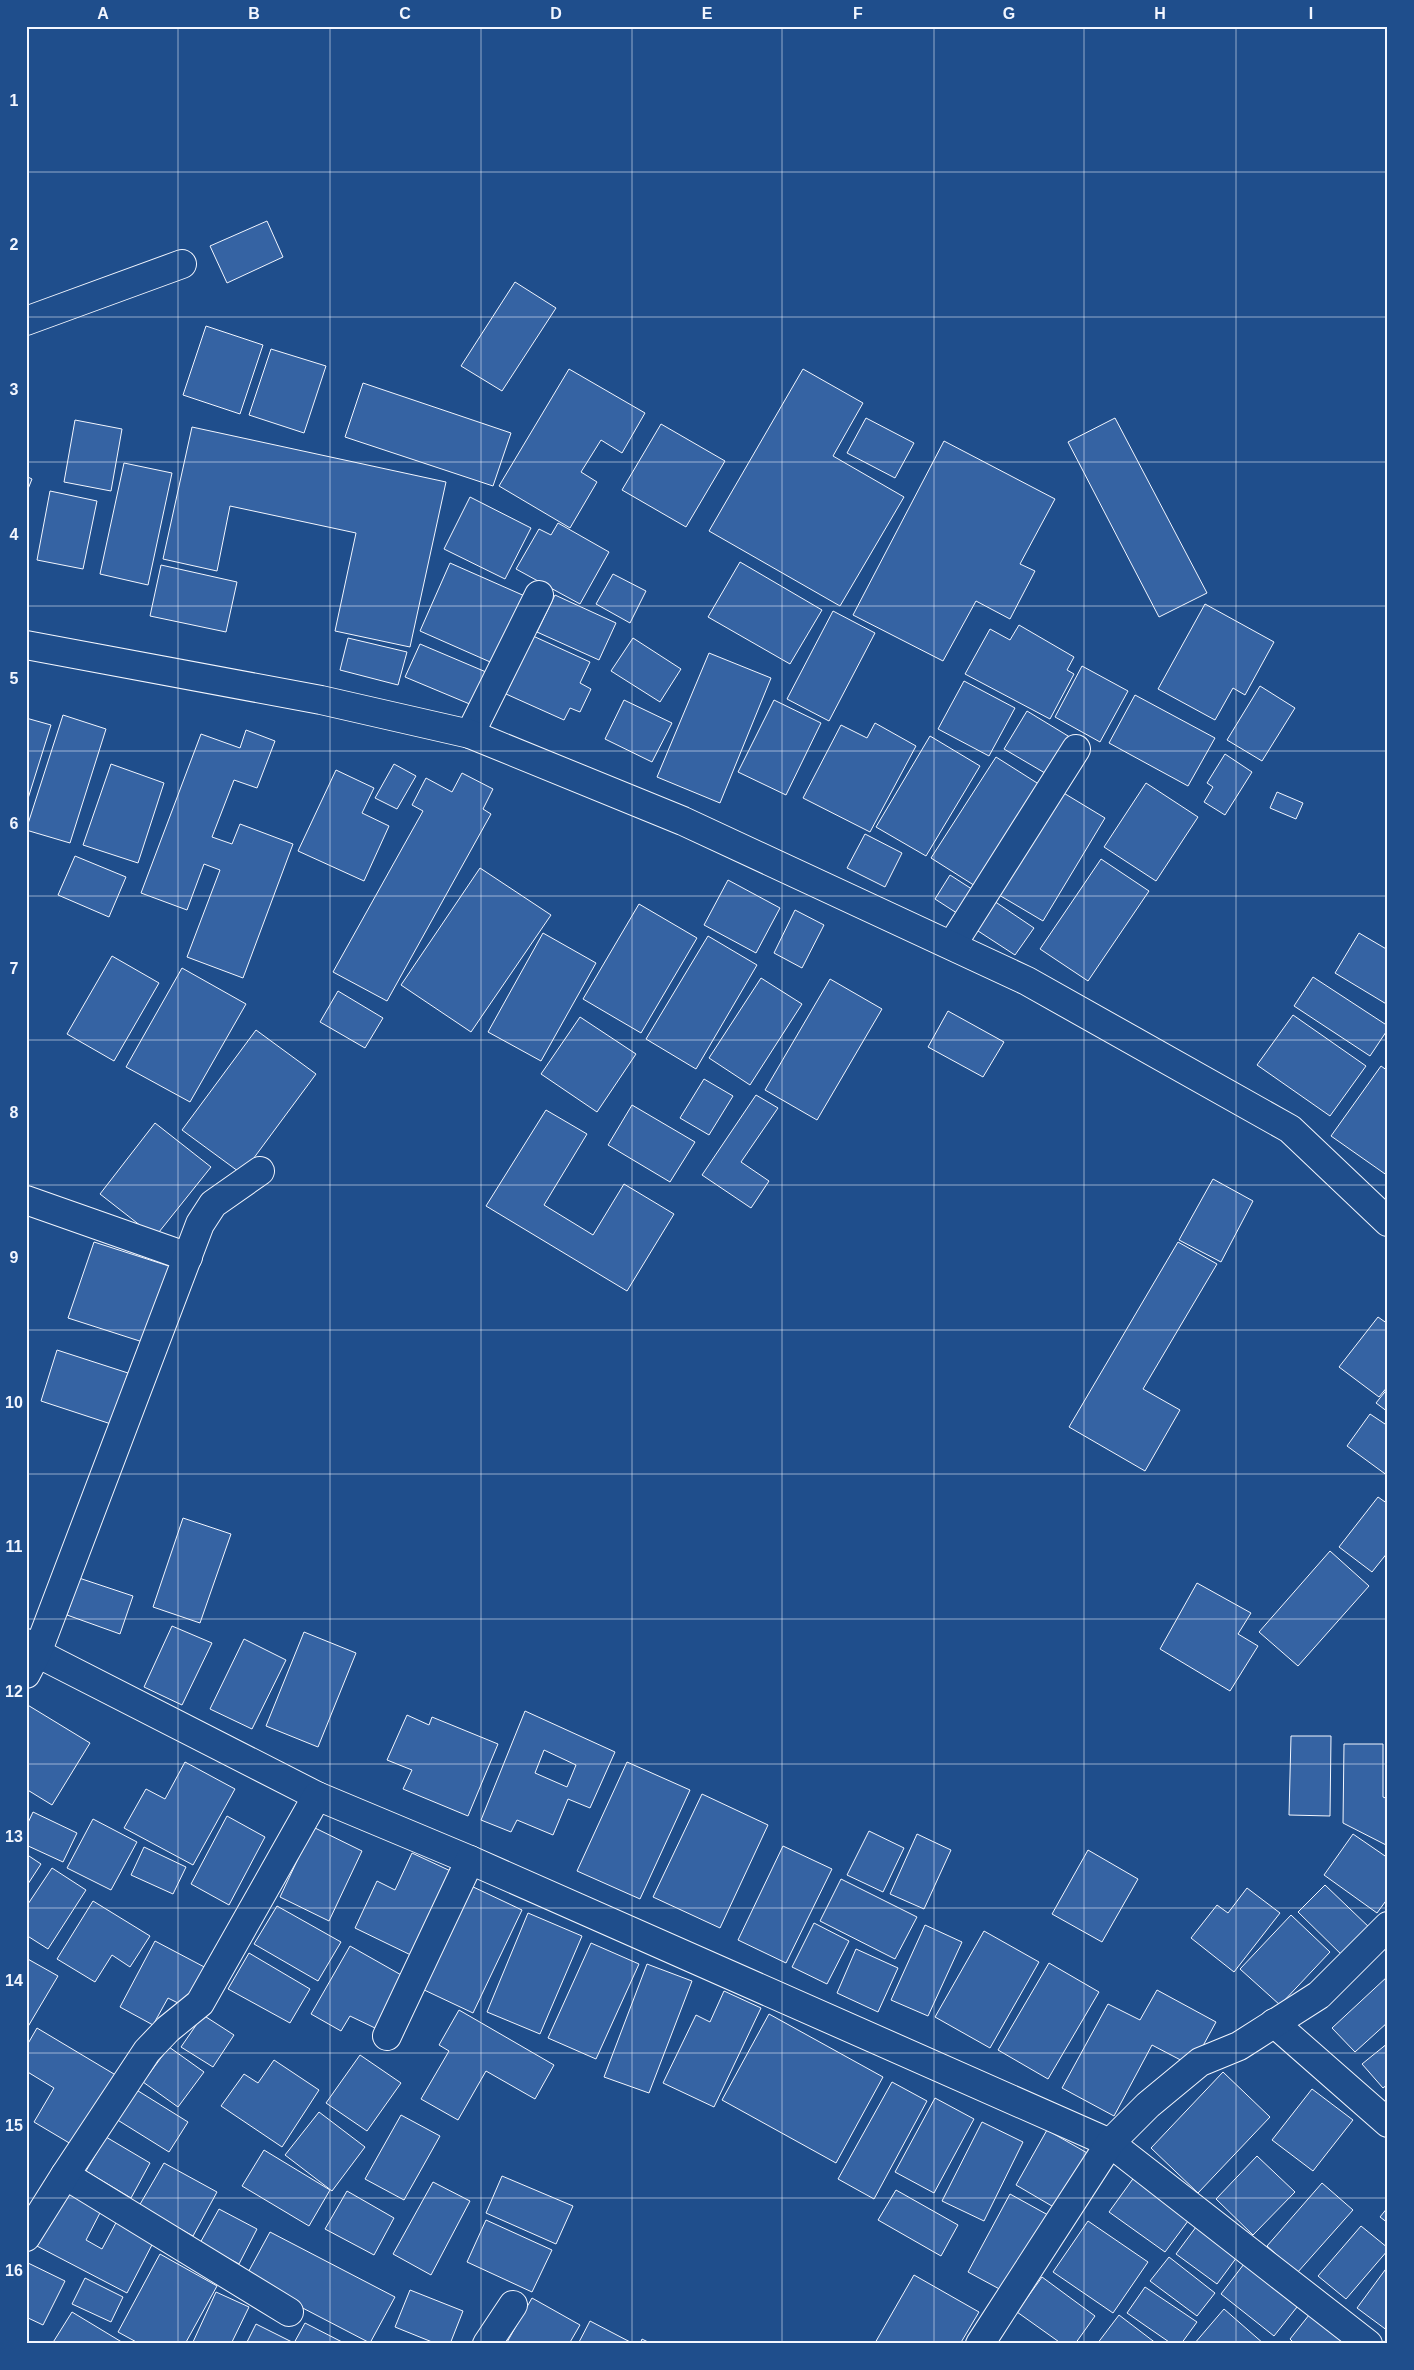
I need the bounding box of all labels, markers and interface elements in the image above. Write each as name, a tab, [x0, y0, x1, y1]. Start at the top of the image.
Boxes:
text: A	[97, 5, 109, 22]
text: B	[248, 5, 260, 22]
text: C	[399, 5, 411, 22]
text: D	[550, 5, 562, 22]
text: E	[702, 5, 713, 22]
text: F	[853, 5, 863, 22]
text: G	[1003, 5, 1015, 22]
text: H	[1154, 5, 1166, 22]
text: I	[1309, 5, 1313, 22]
text: 1	[10, 92, 19, 109]
text: 2	[10, 236, 19, 253]
text: 3	[10, 381, 19, 398]
text: 4	[10, 526, 19, 543]
text: 5	[10, 670, 19, 687]
text: 6	[10, 815, 19, 832]
text: 7	[10, 960, 19, 977]
text: 8	[10, 1104, 19, 1121]
text: 9	[10, 1249, 19, 1266]
text: 10	[5, 1394, 23, 1411]
text: 11	[6, 1538, 23, 1555]
text: 12	[5, 1683, 23, 1700]
text: 13	[5, 1828, 23, 1845]
text: 14	[5, 1972, 23, 1989]
text: 15	[5, 2117, 23, 2134]
text: 16	[5, 2262, 23, 2279]

